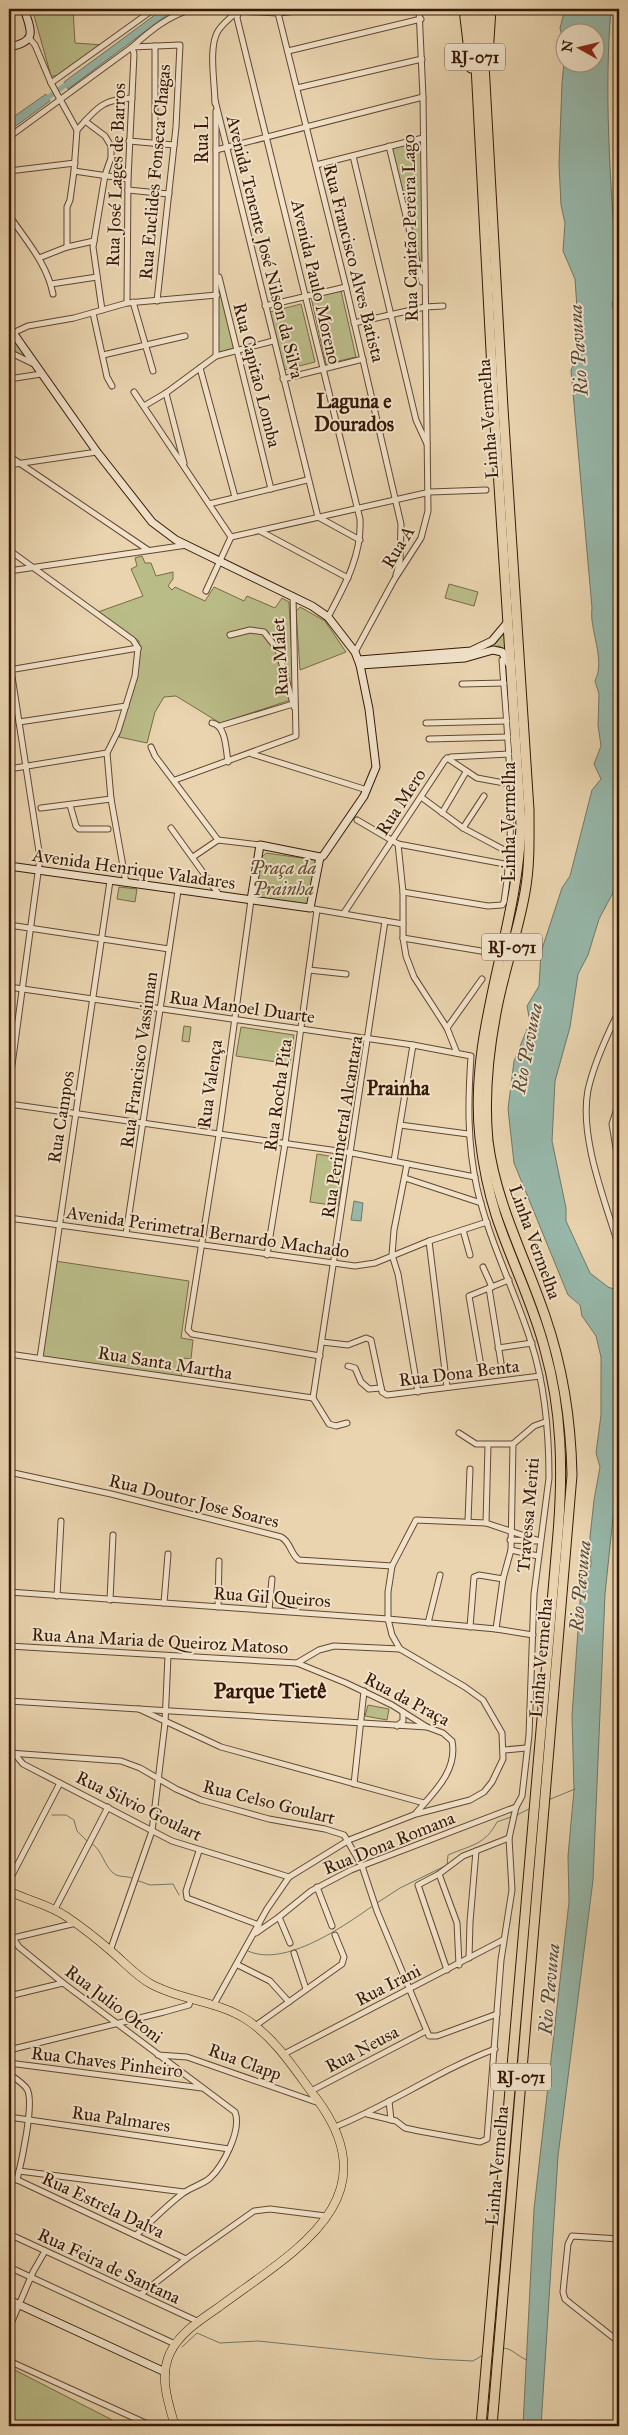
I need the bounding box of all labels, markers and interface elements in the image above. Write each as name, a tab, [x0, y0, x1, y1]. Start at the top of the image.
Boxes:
north arrow	[556, 22, 606, 72]
text: N	[558, 39, 577, 53]
road number: RJ-071	[445, 44, 505, 70]
street label: Rua Euclides Fonseca Chagas	[135, 63, 176, 281]
street label: Rua José Lages de Barros	[102, 83, 131, 267]
street label: Avenida Tenente José Nilson da Silva	[220, 112, 308, 382]
street label: Rua L	[191, 116, 213, 163]
street label: Rua Capitão Pereira Lago	[397, 134, 424, 322]
street label: Rua Francisco Alves Batista	[319, 162, 389, 365]
street label: Avenida Paulo Moreno	[286, 197, 346, 366]
street label: Rua Capitão Lomba	[228, 300, 286, 450]
water label: Rio Pavuna	[563, 303, 593, 398]
street label: Linha Vermelha	[473, 358, 503, 480]
district label: Laguna e Dourados	[314, 389, 395, 436]
street label: Rua A	[377, 522, 419, 572]
street label: Rua Malet	[267, 617, 293, 697]
street label: Linha Vermelha	[498, 762, 520, 882]
street label: Rua Mero	[371, 764, 431, 840]
street label: Avenida Henrique Valadares	[30, 844, 237, 895]
park label: Praça da Prainha	[250, 857, 317, 900]
road number: RJ-071	[482, 934, 542, 960]
street label: Rua Francisco Vassiman	[116, 970, 162, 1150]
street label: Rua Manoel Duarte	[168, 986, 316, 1028]
water label: Rio Pavuna	[507, 1001, 547, 1096]
street label: Rua Perimetral Alcantara	[317, 1034, 367, 1220]
street label: Rua Rocha Pita	[259, 1037, 297, 1153]
street label: Rua Valença	[193, 1038, 227, 1130]
street label: Rua Campos	[43, 1069, 79, 1165]
district label: Prainha	[366, 1076, 430, 1100]
street label: Linha Vermelha	[504, 1182, 566, 1303]
street label: Avenida Perimetral Bernardo Machado	[64, 1201, 351, 1263]
street label: Rua Santa Martha	[96, 1342, 234, 1385]
street label: Rua Dona Benta	[397, 1355, 521, 1391]
street label: Travessa Meriti	[512, 1457, 544, 1573]
street label: Rua Doutor Jose Soares	[106, 1469, 281, 1534]
water label: Rio Pavuna	[564, 1539, 595, 1634]
street label: Rua Gil Queiros	[213, 1582, 331, 1612]
street label: Linha Vermelha	[525, 1597, 557, 1719]
street label: Rua Ana Maria de Queiroz Matoso	[31, 1623, 289, 1659]
street label: Rua da Praça	[360, 1667, 454, 1731]
district label: Parque Tietê	[214, 1677, 326, 1704]
street label: Rua Silvio Goulart	[72, 1766, 206, 1846]
street label: Rua Celso Goulart	[201, 1775, 338, 1829]
street label: Rua Dona Romana	[320, 1806, 458, 1879]
water label: Rio Pavuna	[533, 1942, 564, 2037]
street label: Rua Irani	[352, 1959, 424, 2011]
street label: Rua Julio Otoni	[60, 1960, 167, 2049]
street label: Rua Neusa	[322, 2020, 403, 2077]
street label: Rua Clapp	[205, 2039, 285, 2085]
street label: Rua Chaves Pinheiro	[30, 2042, 184, 2082]
road number: RJ-071	[491, 2064, 551, 2090]
street label: Rua Palmares	[70, 2101, 172, 2137]
street label: Linha Vermelha	[481, 2105, 513, 2227]
street label: Rua Estrela Dalva	[38, 2167, 168, 2243]
street label: Rua Feira de Santana	[34, 2223, 184, 2309]

